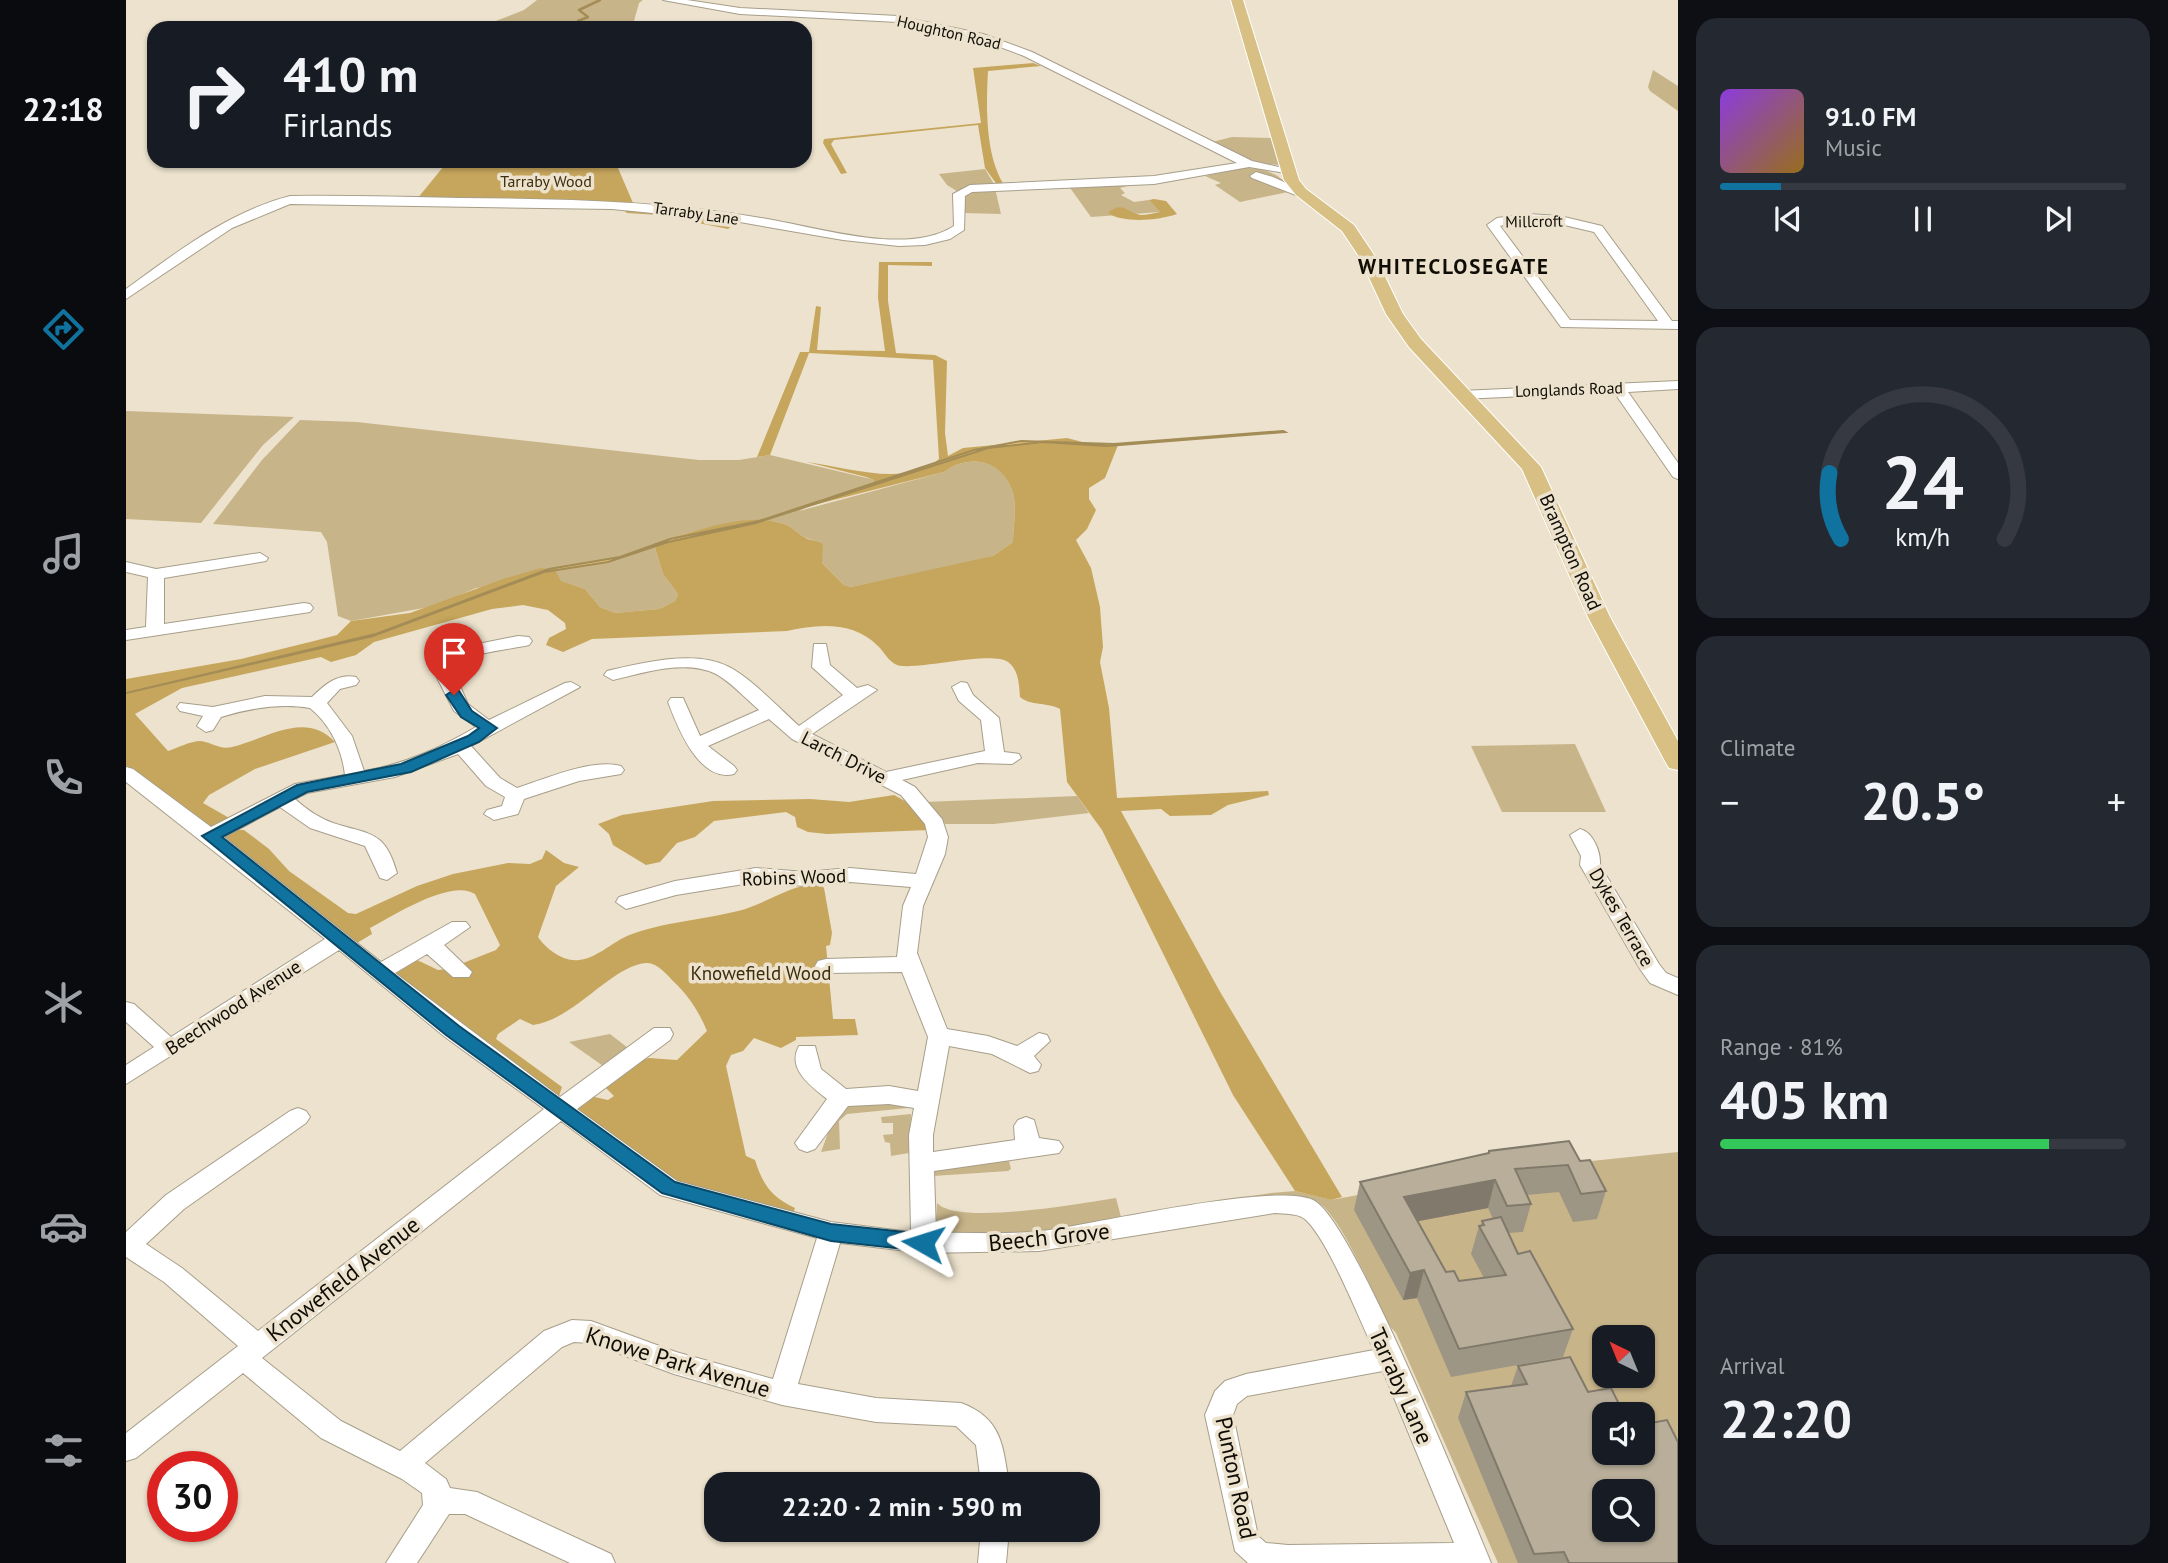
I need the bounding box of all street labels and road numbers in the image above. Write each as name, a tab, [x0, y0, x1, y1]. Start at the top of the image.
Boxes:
street label: Houghton Road	[895, 10, 1003, 54]
street label: Tarraby Lane	[652, 197, 740, 229]
street label: Millcroft	[1505, 210, 1564, 232]
street label: Longlands Road	[1515, 377, 1623, 401]
street label: Brampton Road	[1535, 490, 1607, 614]
street label: Larch Drive	[798, 725, 890, 789]
street label: Robins Wood	[741, 863, 847, 891]
street label: Dykes Terrace	[1584, 863, 1660, 971]
street label: Beechwood Avenue	[161, 954, 305, 1060]
street label: Knowefield Avenue	[260, 1210, 425, 1348]
street label: Beech Grove	[987, 1216, 1111, 1257]
street label: Knowe Park Avenue	[582, 1320, 774, 1403]
street label: Tarraby Lane	[1363, 1323, 1440, 1448]
street label: Punton Road	[1209, 1414, 1264, 1542]

